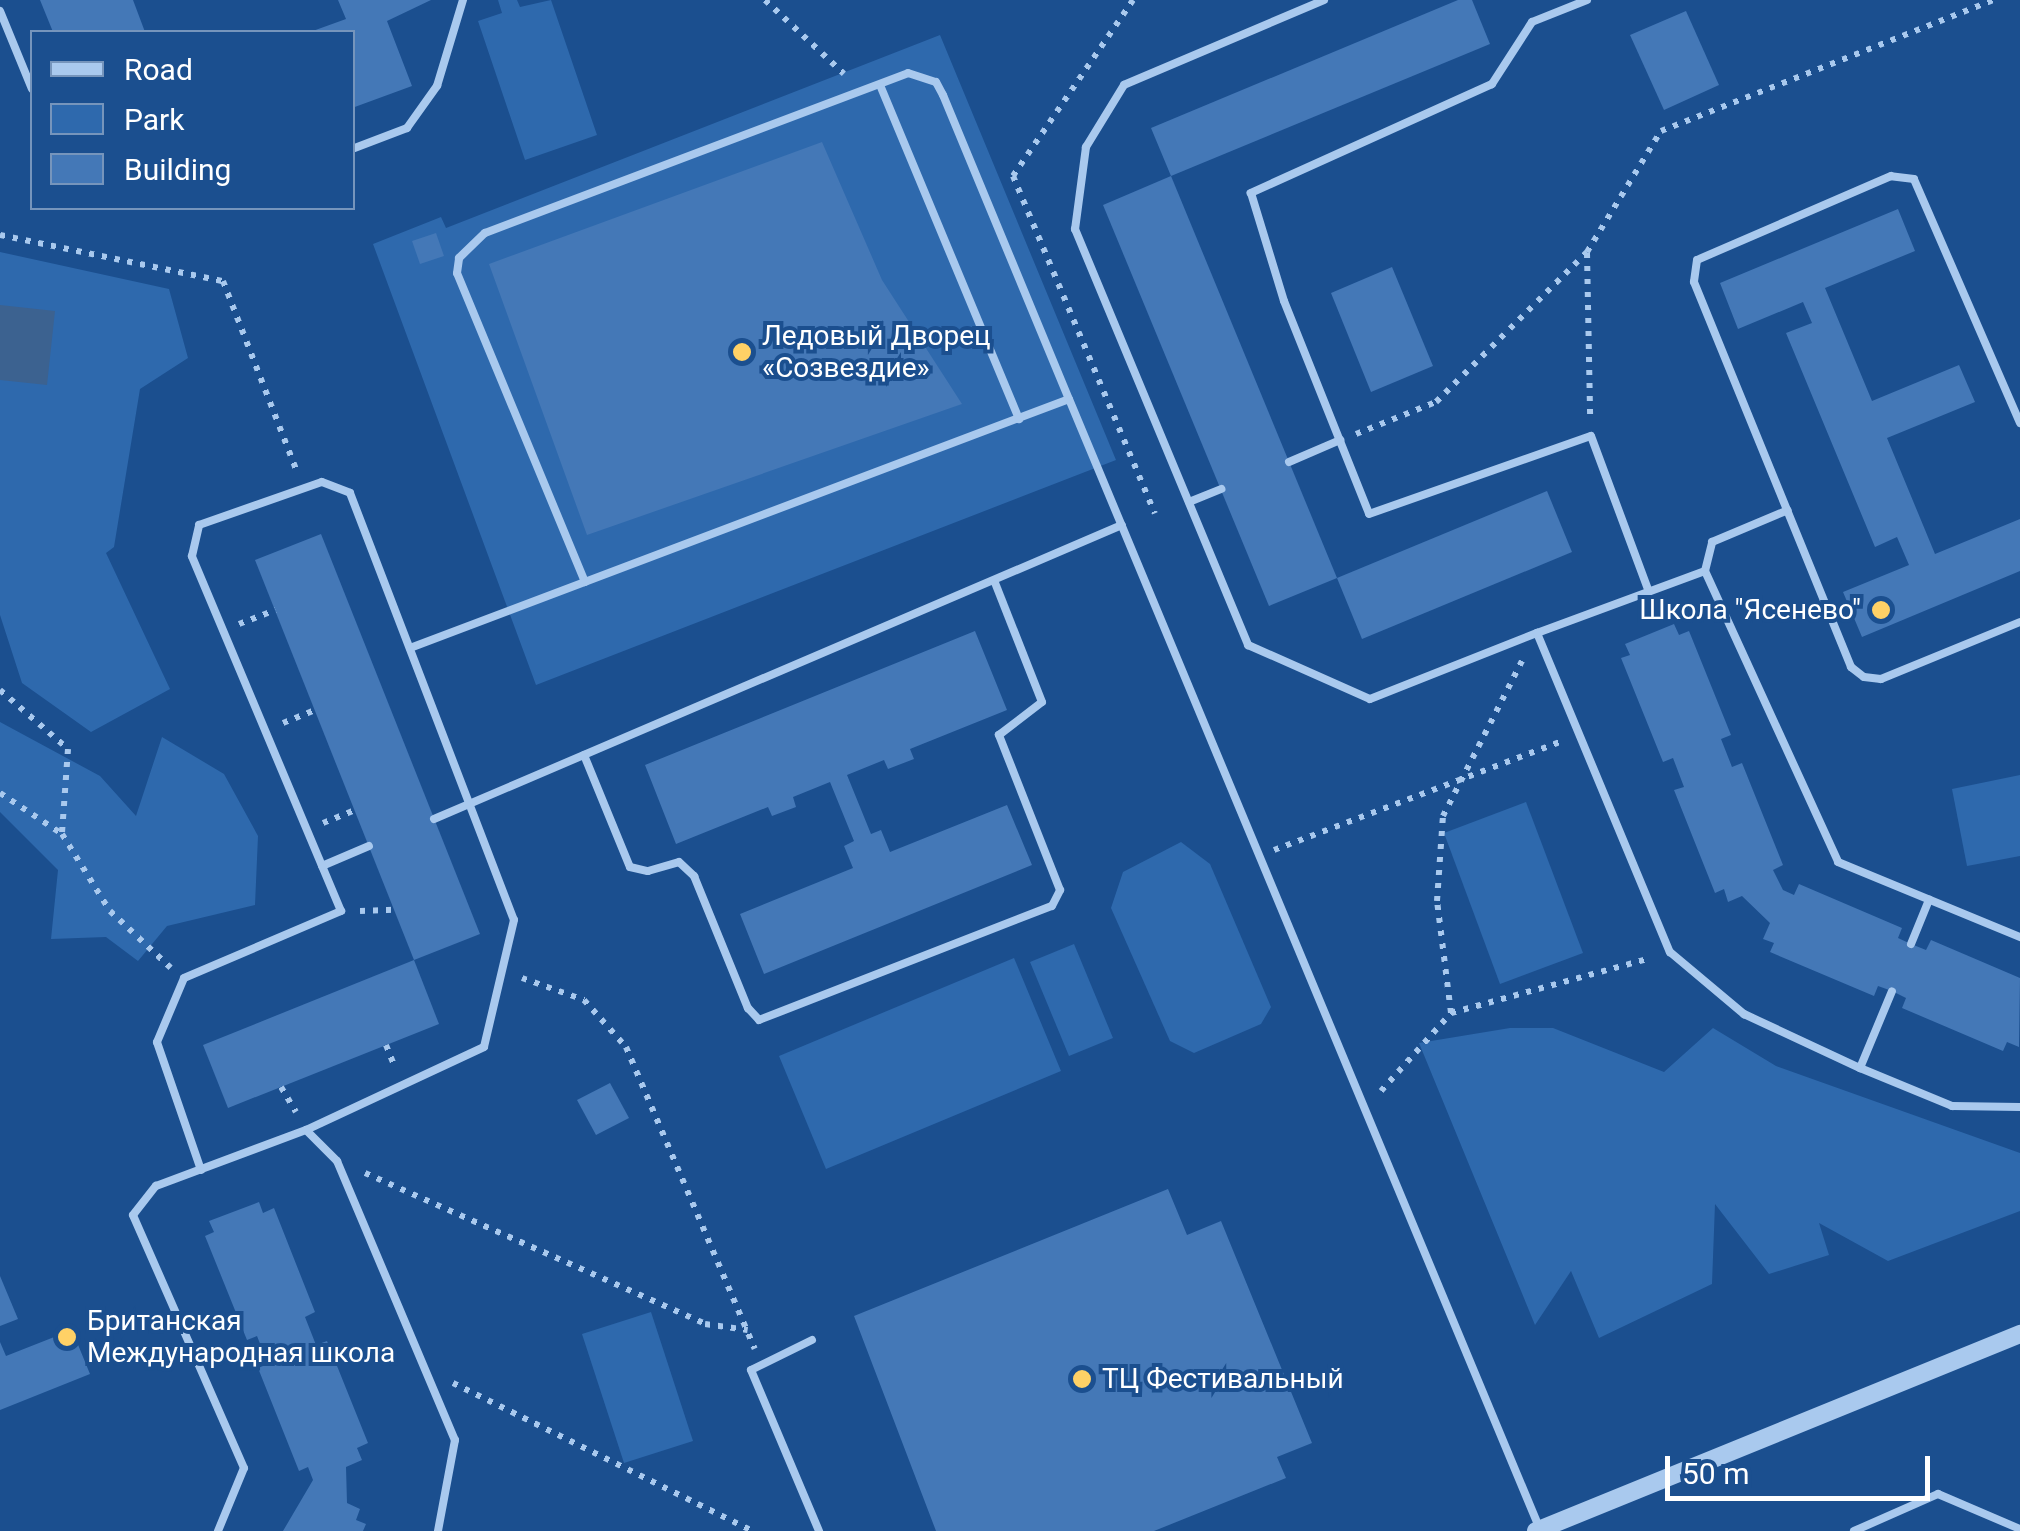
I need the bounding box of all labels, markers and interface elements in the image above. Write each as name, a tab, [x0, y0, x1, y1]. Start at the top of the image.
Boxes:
legend	[30, 30, 355, 210]
text: Road	[124, 52, 193, 87]
text: Park	[124, 102, 184, 137]
text: Building	[124, 152, 231, 187]
place label: Ледовый Дворец «Созвездие»	[762, 319, 991, 385]
marker: Ледовый Дворец «Созвездие»	[731, 341, 753, 363]
place label: Школа "Ясенево"	[1639, 593, 1861, 627]
marker: Школа "Ясенево"	[1870, 599, 1892, 621]
place label: Британская Международная школа	[87, 1304, 395, 1370]
marker: Британская Международная школа	[56, 1326, 78, 1348]
place label: ТЦ Фестивальный	[1102, 1362, 1344, 1396]
marker: ТЦ Фестивальный	[1071, 1368, 1093, 1390]
scale bar	[1670, 1436, 1935, 1498]
text: 50 m	[1682, 1456, 1749, 1491]

